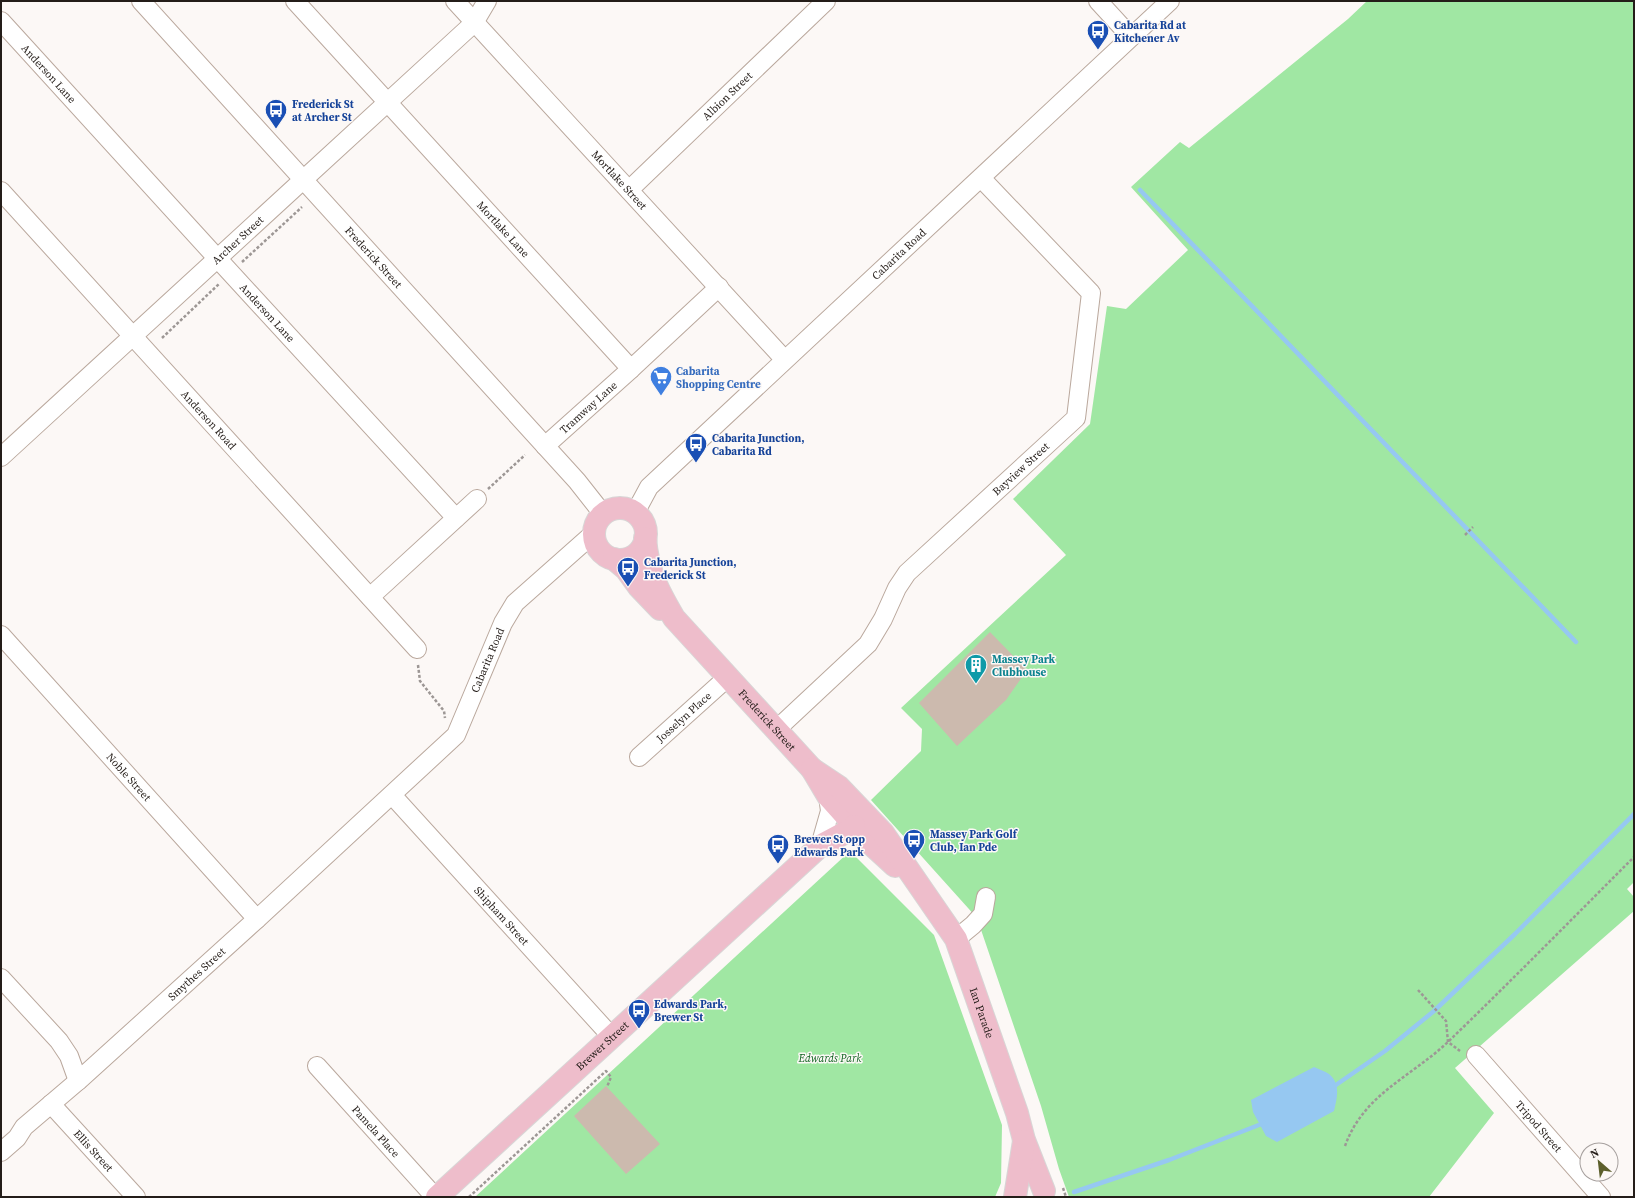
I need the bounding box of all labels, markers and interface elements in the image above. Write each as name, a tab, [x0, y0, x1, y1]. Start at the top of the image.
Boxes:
bus stop icon: Cabarita Rd at Kitchener Av	[1085, 18, 1111, 51]
place label: Cabarita Rd at Kitchener Av	[1114, 18, 1187, 46]
street label: Anderson Lane	[18, 41, 80, 106]
street label: Albion Street	[699, 68, 756, 123]
bus stop icon: Frederick St at Archer St	[263, 97, 289, 130]
place label: Frederick St at Archer St	[292, 97, 355, 125]
street label: Mortlake Street	[588, 147, 651, 213]
street label: Mortlake Lane	[474, 198, 533, 261]
street label: Archer Street	[208, 212, 267, 268]
street label: Frederick Street	[342, 223, 406, 292]
street label: Cabarita Road	[868, 224, 930, 283]
street label: Anderson Lane	[236, 280, 298, 346]
supermarket icon: Cabarita Shopping Centre	[648, 364, 674, 397]
place label: Cabarita Shopping Centre	[676, 364, 761, 392]
street label: Tramway Lane	[556, 377, 620, 437]
street label: Anderson Road	[178, 387, 240, 453]
bus stop icon: Cabarita Junction, Cabarita Rd	[683, 431, 709, 464]
place label: Cabarita Junction, Cabarita Rd	[712, 431, 805, 459]
street label: Bayview Street	[989, 439, 1053, 499]
bus stop icon: Cabarita Junction, Frederick St	[615, 555, 641, 588]
place label: Cabarita Junction, Frederick St	[644, 555, 737, 583]
street label: Cabarita Road	[467, 625, 508, 695]
building icon: Massey Park Clubhouse	[963, 652, 989, 685]
place label: Massey Park Clubhouse	[992, 652, 1056, 680]
street label: Frederick Street	[735, 686, 799, 754]
street label: Josselyn Place	[652, 688, 715, 746]
street label: Noble Street	[103, 750, 155, 805]
bus stop icon: Massey Park Golf Club, Ian Pde	[901, 827, 927, 860]
place label: Massey Park Golf Club, Ian Pde	[930, 827, 1019, 855]
bus stop icon: Brewer St opp Edwards Park	[765, 832, 791, 865]
place label: Brewer St opp Edwards Park	[794, 832, 865, 860]
street label: Shipham Street	[471, 883, 533, 949]
street label: Smythes Street	[164, 944, 229, 1004]
street label: Ian Parade	[966, 985, 998, 1041]
bus stop icon: Edwards Park, Brewer St	[626, 997, 652, 1030]
place label: Edwards Park, Brewer St	[654, 997, 727, 1025]
street label: Brewer Street	[573, 1017, 632, 1074]
park label: Edwards Park	[798, 1051, 862, 1066]
street label: Tripod Street	[1512, 1097, 1566, 1156]
street label: Pamela Place	[349, 1102, 403, 1161]
street label: Ellis Street	[70, 1126, 117, 1175]
north arrow	[1579, 1142, 1619, 1182]
text: N	[1587, 1145, 1602, 1162]

